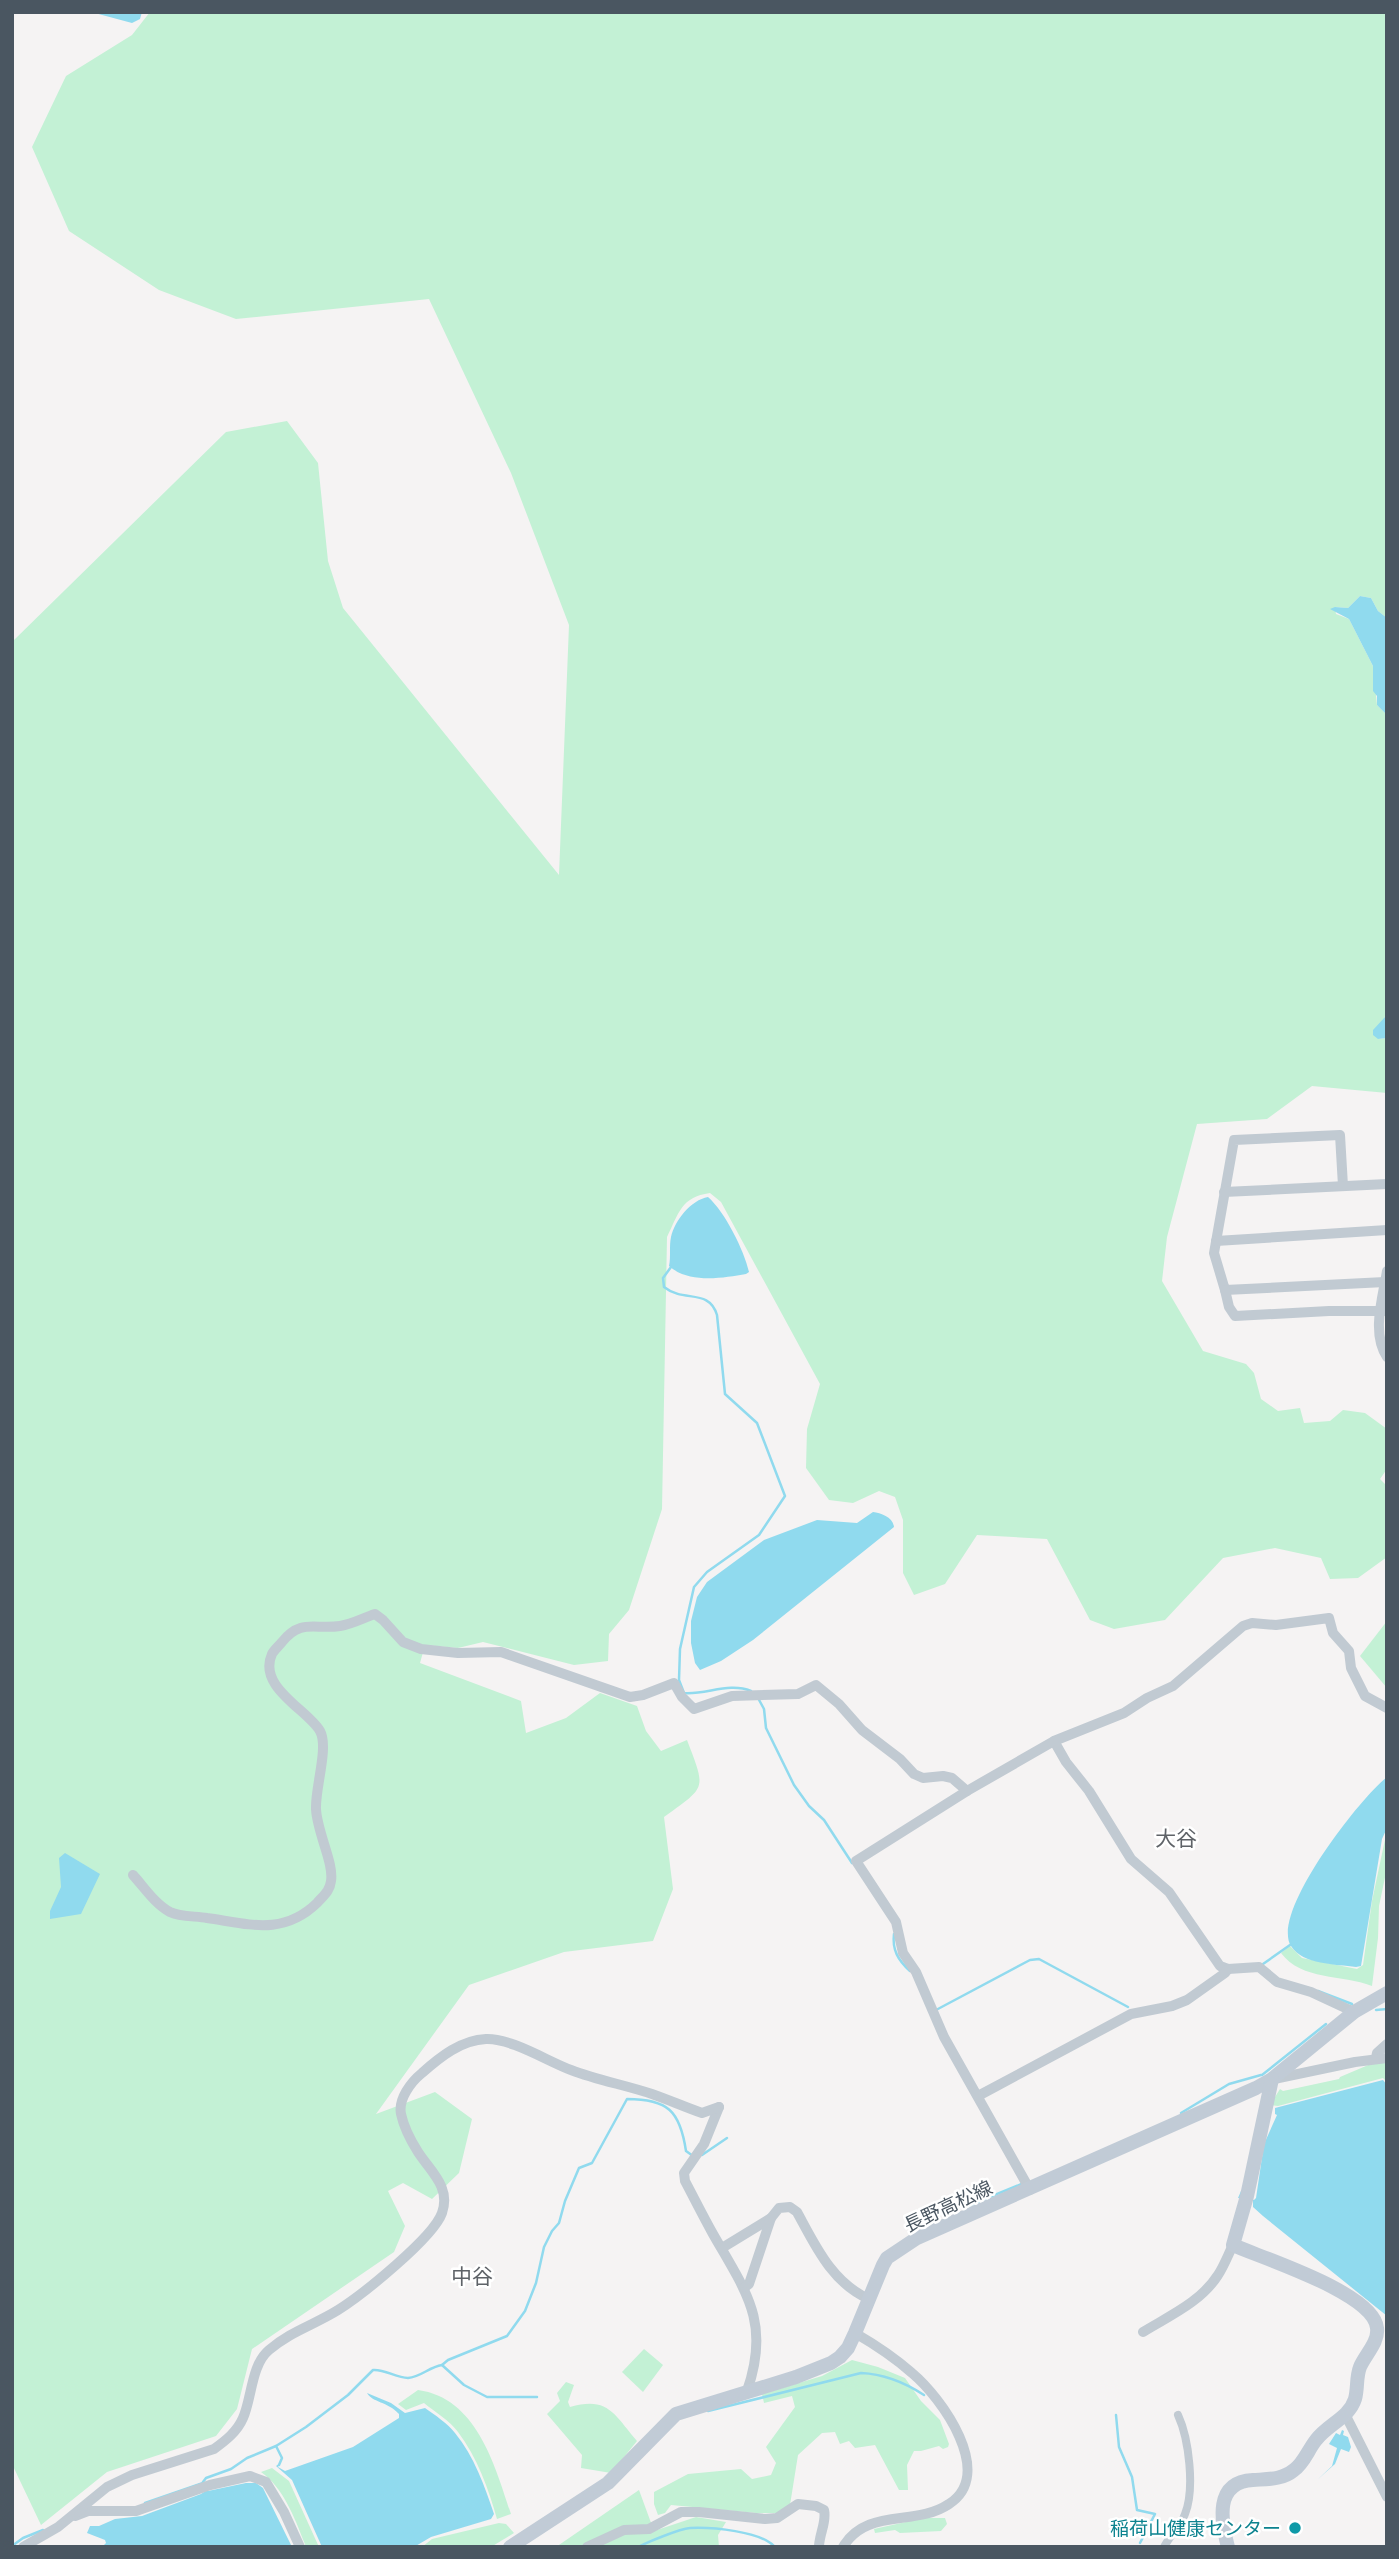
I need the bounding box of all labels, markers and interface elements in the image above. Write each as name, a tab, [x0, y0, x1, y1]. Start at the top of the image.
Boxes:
district label: 大谷	[1155, 1822, 1197, 1854]
street label: 長野高松線	[899, 2172, 997, 2239]
district label: 中谷	[451, 2260, 493, 2292]
place label: 稲荷山健康センター	[1110, 2513, 1281, 2542]
marker: 稲荷山健康センター	[1287, 2520, 1303, 2536]

